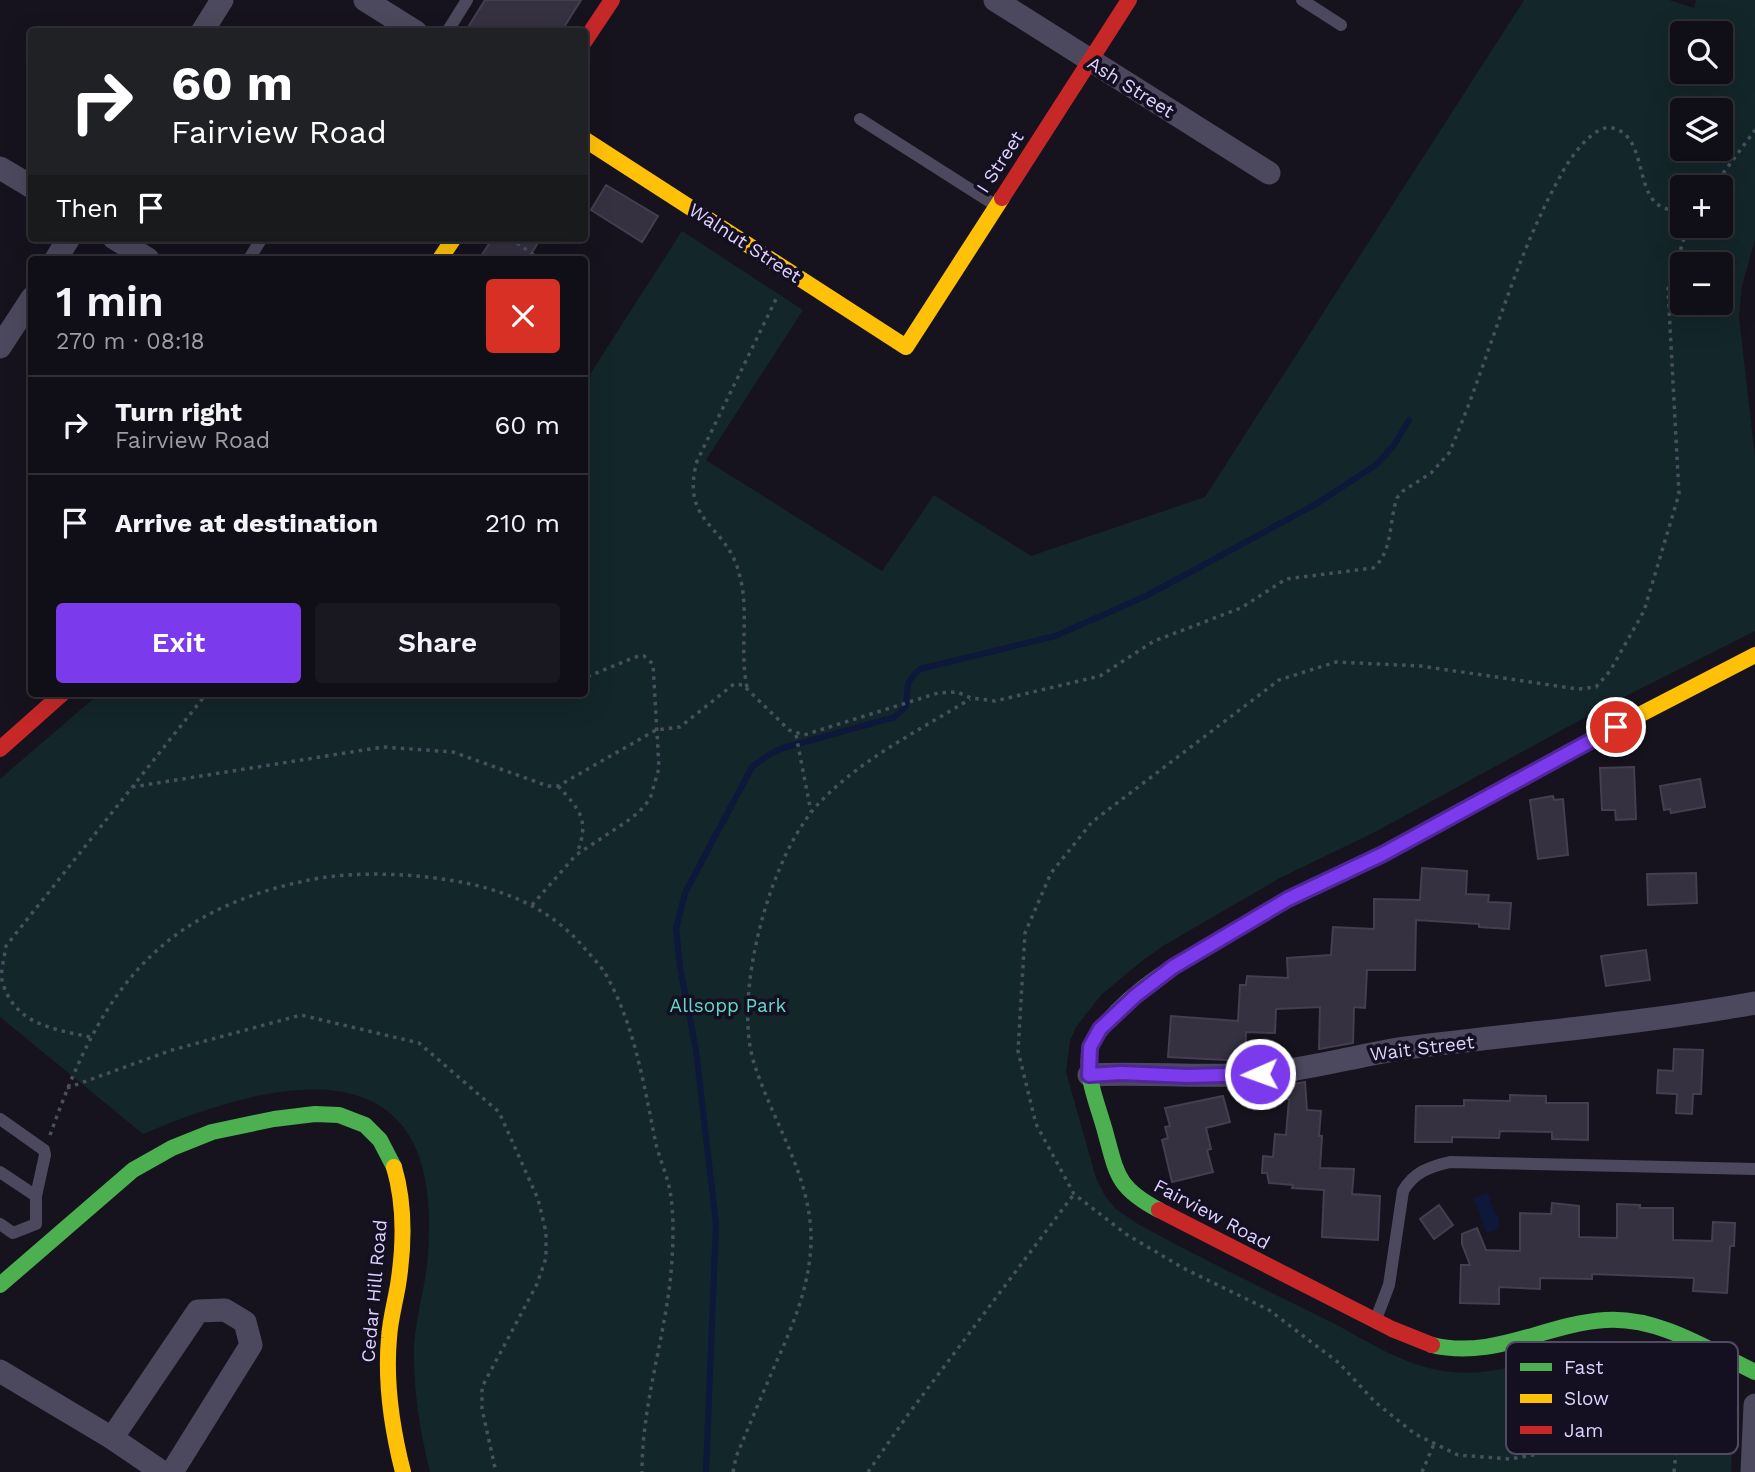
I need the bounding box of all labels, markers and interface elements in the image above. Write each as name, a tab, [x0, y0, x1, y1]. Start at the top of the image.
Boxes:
map controls	[1670, 21, 1733, 315]
button: search	[1670, 21, 1733, 84]
street label: Ash Street	[1083, 51, 1179, 123]
text: 60 m	[171, 54, 293, 112]
icon: right	[56, 56, 147, 147]
button: layers	[1670, 98, 1733, 161]
text: Fairview Road	[171, 113, 387, 151]
street label: I Street	[971, 127, 1029, 197]
button: +	[1670, 175, 1733, 238]
icon: arrive	[132, 189, 170, 227]
text: Then	[56, 193, 118, 223]
street label: Walnut Street	[685, 198, 805, 288]
button: −	[1670, 252, 1733, 315]
text: 1 min	[56, 277, 164, 326]
button: close	[486, 279, 560, 353]
text: 270 m · 08:18	[56, 328, 205, 355]
text: Turn right	[115, 397, 242, 427]
icon: right	[56, 406, 94, 444]
text: 60 m	[494, 410, 560, 440]
text: Fairview Road	[115, 427, 270, 454]
icon: arrive	[56, 504, 94, 542]
text: Arrive at destination	[115, 508, 378, 538]
text: 210 m	[485, 508, 560, 538]
button: Exit	[56, 603, 301, 683]
button: Share	[315, 603, 560, 683]
pin	[1586, 697, 1646, 757]
icon: arrive	[1597, 708, 1635, 746]
park label: Allsopp Park	[670, 994, 787, 1017]
street label: Wait Street	[1369, 1030, 1476, 1066]
position arrow	[1223, 1037, 1297, 1111]
street label: Fairview Road	[1150, 1174, 1274, 1254]
street label: Cedar Hill Road	[356, 1219, 392, 1363]
legend	[1506, 1342, 1738, 1454]
text: Fast	[1564, 1356, 1603, 1379]
text: Slow	[1564, 1387, 1609, 1410]
text: Jam	[1564, 1419, 1603, 1442]

